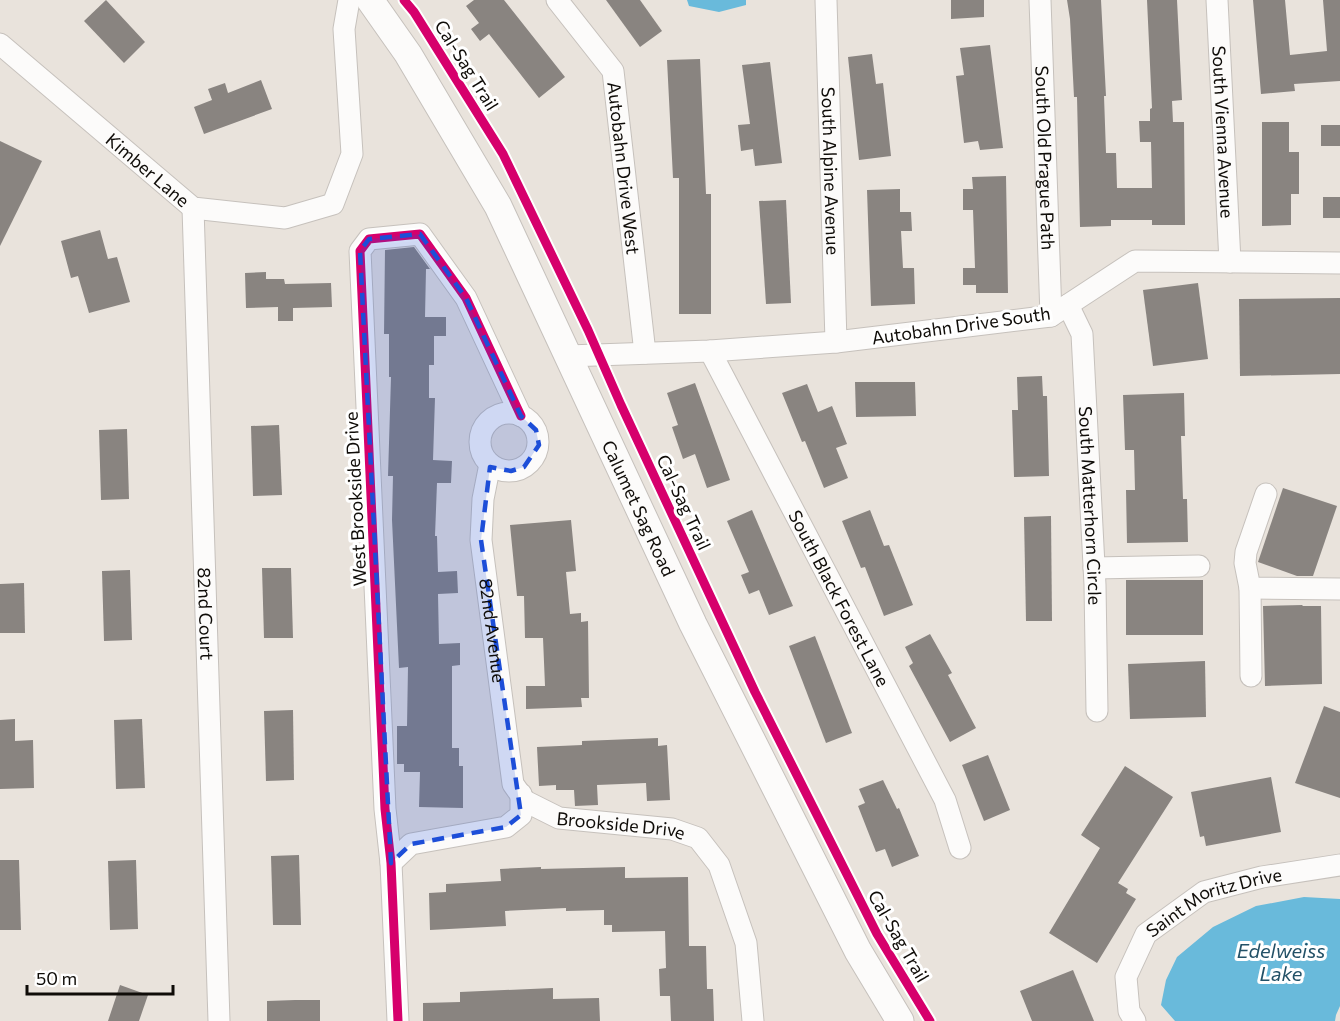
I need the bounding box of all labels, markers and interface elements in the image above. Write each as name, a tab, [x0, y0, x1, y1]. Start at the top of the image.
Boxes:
street label: Cal-Sag Trail	[430, 16, 504, 114]
street label: South Vienna Avenue	[1208, 45, 1239, 219]
street label: South Old Prague Path	[1031, 65, 1060, 251]
street label: Autobahn Drive West	[603, 80, 645, 255]
street label: South Alpine Avenue	[818, 87, 844, 255]
street label: Kimber Lane	[102, 128, 194, 211]
street label: Autobahn Drive South	[870, 302, 1052, 348]
street label: South Matterhorn Circle	[1075, 405, 1106, 605]
street label: West Brookside Drive	[339, 411, 371, 587]
street label: Calumet Sag Road	[598, 437, 680, 580]
street label: Cal-Sag Trail	[652, 451, 716, 553]
street label: South Black Forest Lane	[784, 506, 895, 690]
street label: 82nd Court	[193, 567, 218, 661]
street label: 82nd Avenue	[475, 577, 511, 684]
street label: Brookside Drive	[556, 807, 688, 844]
street label: Saint Moritz Drive	[1141, 863, 1283, 942]
street label: Cal-Sag Trail	[864, 886, 934, 986]
water label: Edelweiss Lake	[1237, 938, 1325, 985]
scale bar	[27, 958, 172, 996]
text: 50 m	[36, 967, 77, 989]

